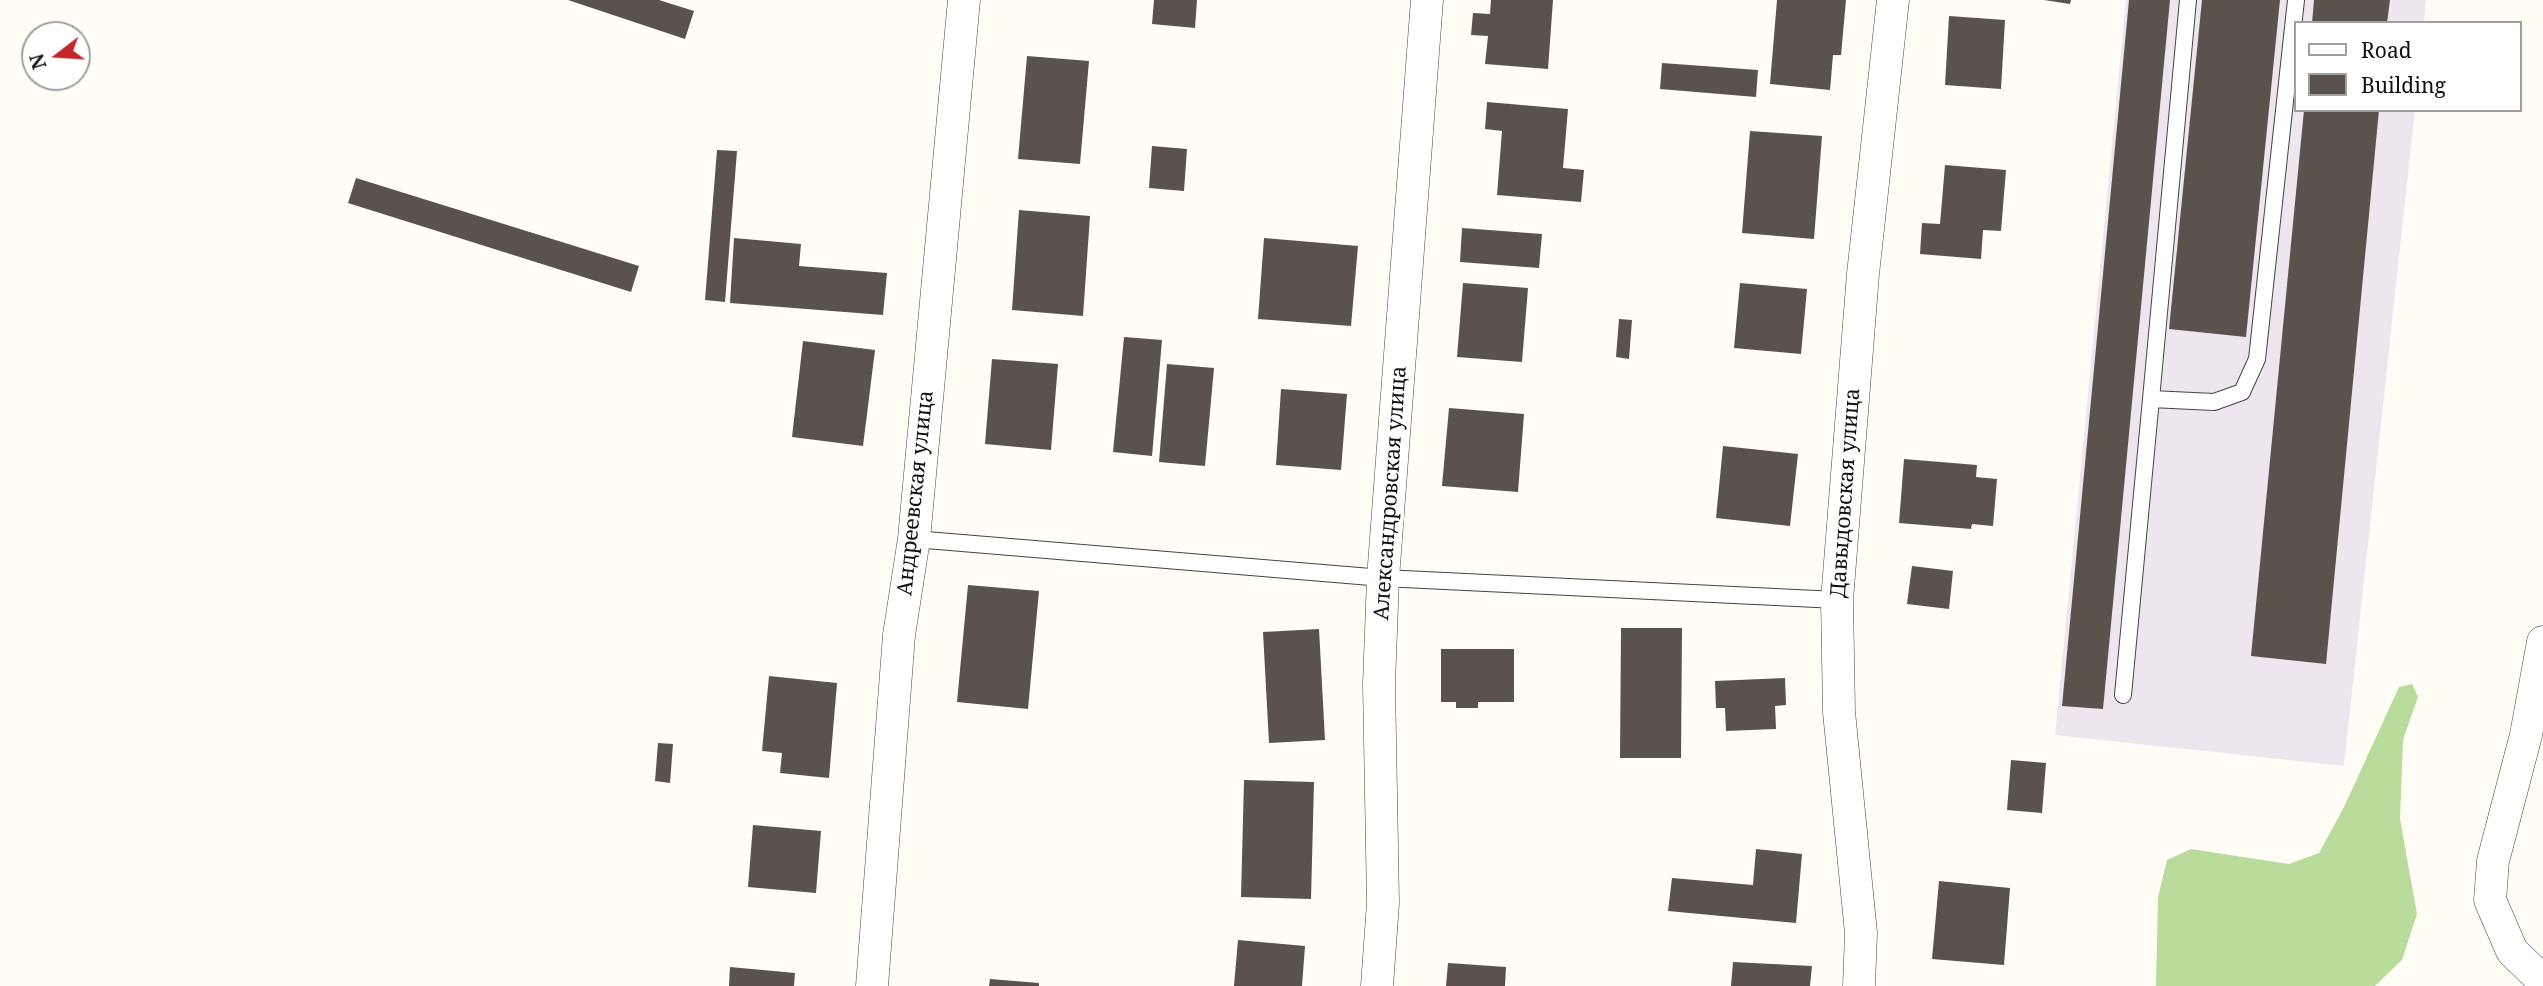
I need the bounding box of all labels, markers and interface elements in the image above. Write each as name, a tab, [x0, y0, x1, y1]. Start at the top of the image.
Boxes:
north arrow	[21, 21, 91, 91]
legend	[2294, 21, 2522, 112]
text: Road	[2361, 36, 2412, 64]
text: N	[23, 51, 52, 73]
text: Building	[2361, 71, 2446, 99]
street label: Александровская улица	[1370, 365, 1412, 621]
street label: Давыдовская улица	[1826, 387, 1866, 599]
street label: Андреевская улица	[893, 389, 939, 597]

